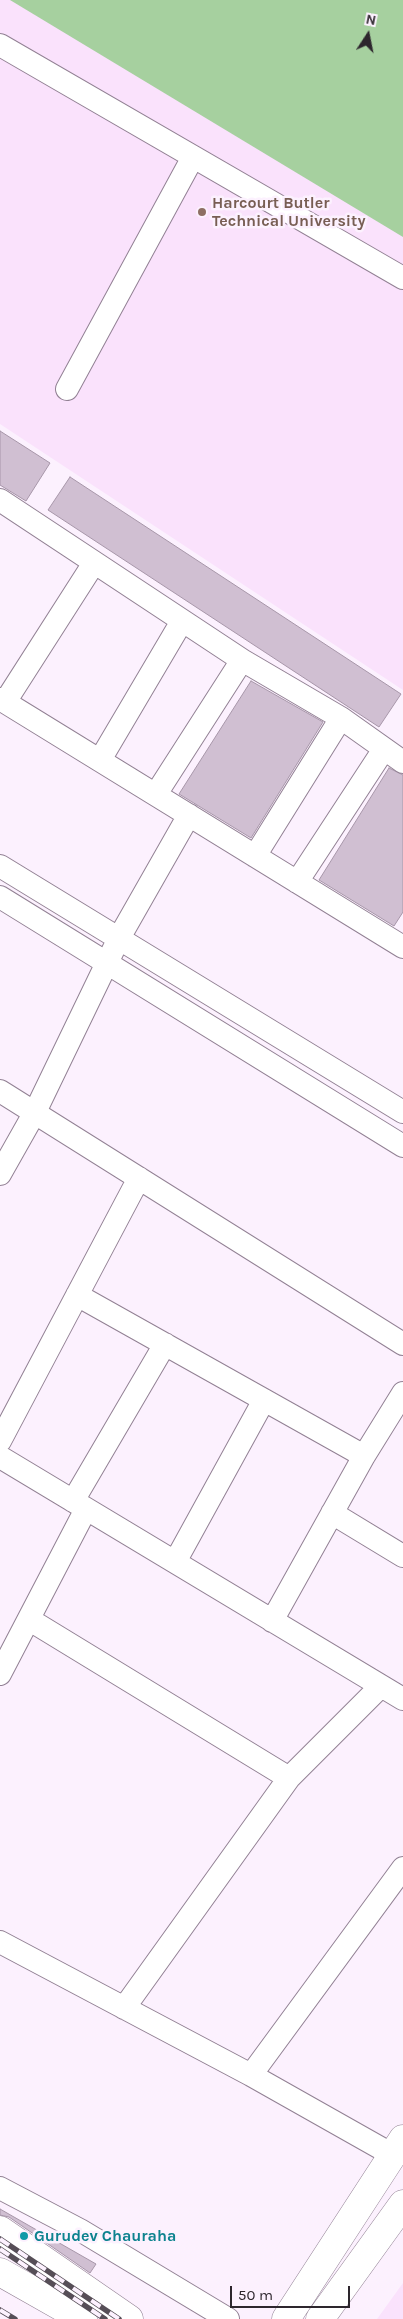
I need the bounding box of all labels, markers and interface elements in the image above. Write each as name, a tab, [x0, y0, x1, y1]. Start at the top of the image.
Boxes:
north arrow	[343, 10, 393, 60]
text: N	[364, 10, 378, 29]
place label: Harcourt Butler Technical University	[212, 193, 365, 231]
marker: Harcourt Butler Technical University	[196, 206, 208, 218]
place label: Gurudev Chauraha	[34, 2226, 176, 2246]
marker: Gurudev Chauraha	[18, 2230, 30, 2242]
scale bar	[233, 2276, 353, 2308]
text: 50 m	[238, 2286, 273, 2304]

